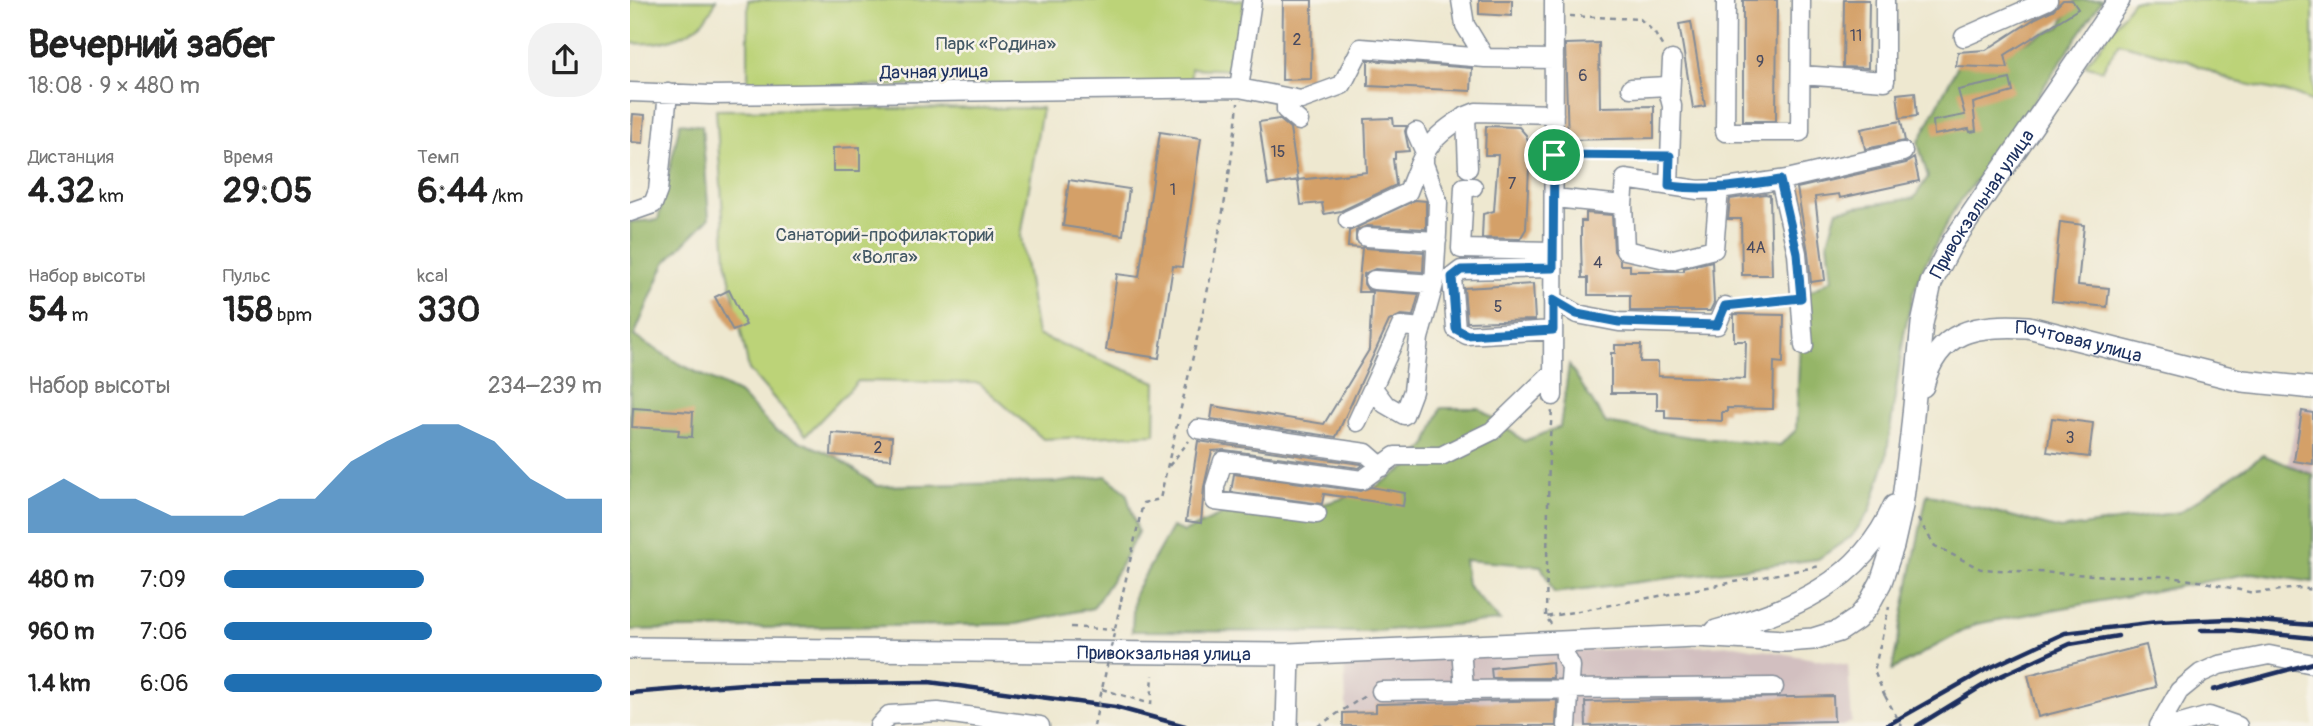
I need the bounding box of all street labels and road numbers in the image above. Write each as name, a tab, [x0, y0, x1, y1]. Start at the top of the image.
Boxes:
street label: Дачная улица	[879, 59, 989, 85]
street label: Привокзальная улица	[1925, 125, 2040, 283]
street label: Почтовая улица	[2015, 315, 2145, 368]
street label: Привокзальная улица	[1077, 641, 1251, 667]

